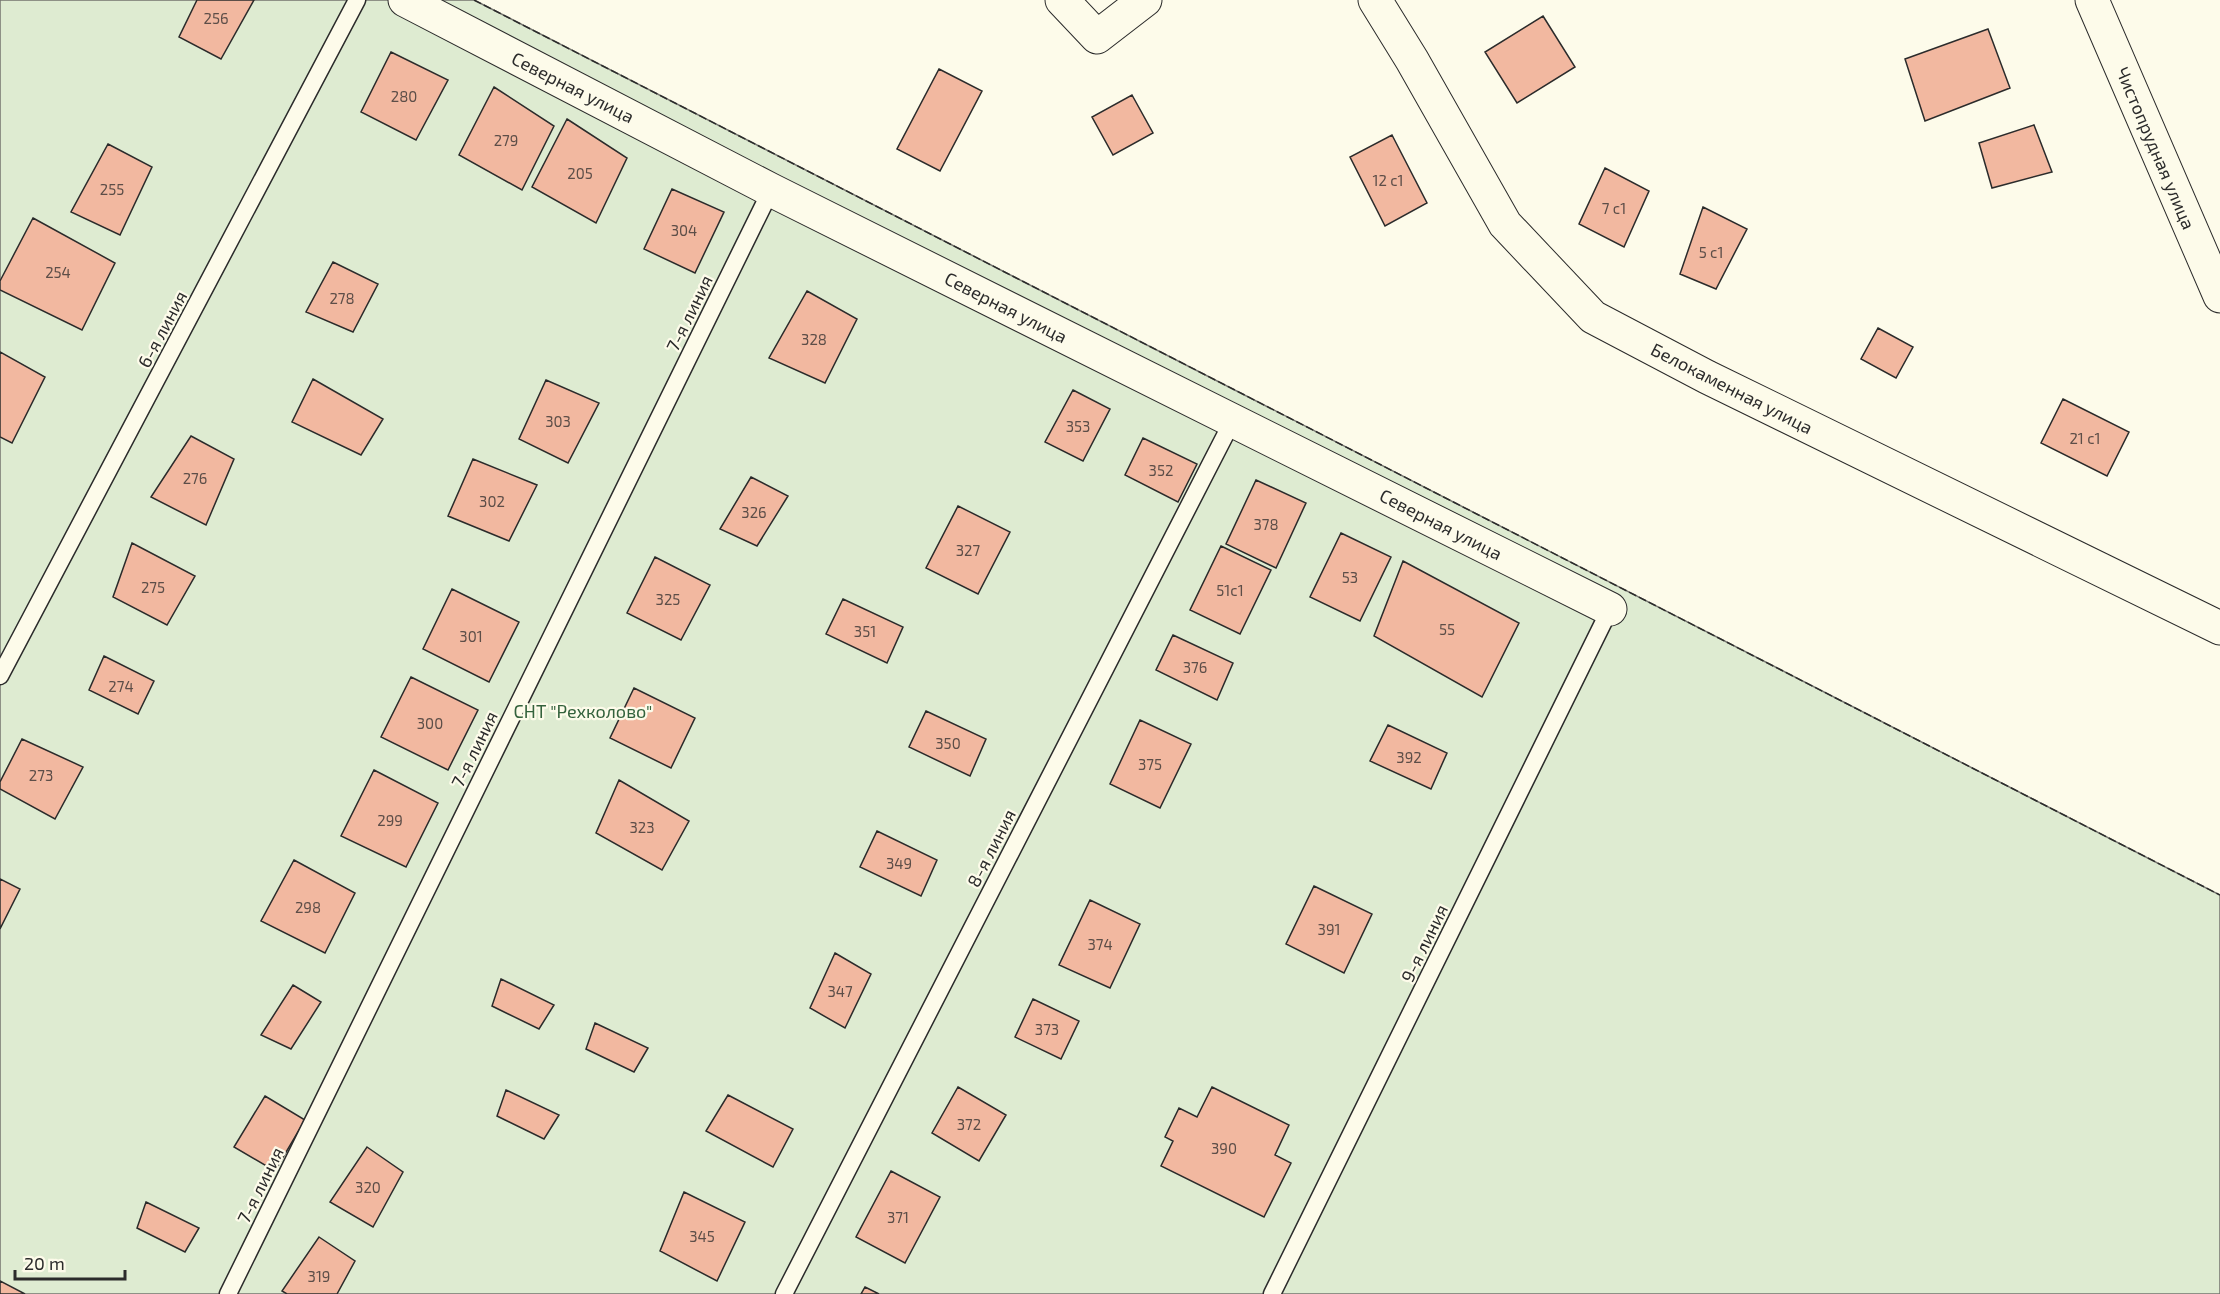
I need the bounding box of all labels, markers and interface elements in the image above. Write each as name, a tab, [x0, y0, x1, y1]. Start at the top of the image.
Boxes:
house number: 256	[203, 9, 229, 27]
street label: Северная улица	[508, 47, 638, 127]
street label: Чистопрудная улица	[2112, 63, 2200, 233]
house number: 280	[391, 87, 417, 105]
house number: 279	[494, 131, 518, 149]
house number: 205	[567, 164, 593, 182]
house number: 12 с1	[1372, 171, 1404, 189]
house number: 255	[100, 180, 124, 198]
house number: 7 с1	[1602, 199, 1626, 217]
house number: 304	[671, 221, 697, 239]
house number: 5 с1	[1699, 243, 1723, 261]
house number: 254	[45, 263, 71, 281]
street label: Северная улица	[941, 267, 1071, 347]
street label: 7-я линия	[661, 271, 717, 355]
street label: 6-я линия	[133, 287, 191, 371]
house number: 278	[329, 289, 355, 307]
house number: 328	[801, 330, 827, 348]
street label: Белокаменная улица	[1647, 338, 1817, 438]
house number: 303	[545, 412, 571, 430]
house number: 353	[1066, 417, 1090, 435]
house number: 21 с1	[2069, 429, 2101, 447]
house number: 352	[1149, 461, 1173, 479]
house number: 276	[183, 469, 207, 487]
street label: Северная улица	[1376, 484, 1506, 564]
house number: 302	[479, 492, 505, 510]
house number: 326	[741, 503, 767, 521]
house number: 378	[1253, 515, 1279, 533]
house number: 327	[956, 541, 981, 559]
house number: 53	[1342, 568, 1358, 586]
house number: 275	[141, 578, 165, 596]
house number: 51с1	[1216, 581, 1244, 599]
house number: 325	[656, 590, 680, 608]
house number: 55	[1439, 620, 1455, 638]
house number: 351	[854, 622, 876, 640]
house number: 301	[459, 627, 483, 645]
house number: 376	[1183, 658, 1207, 676]
house number: 274	[108, 677, 134, 695]
park label: СНТ "Рехколово"	[514, 700, 652, 722]
street label: 7-я линия	[446, 707, 502, 791]
house number: 300	[417, 714, 443, 732]
house number: 350	[935, 734, 961, 752]
house number: 392	[1396, 748, 1422, 766]
house number: 375	[1138, 755, 1162, 773]
house number: 273	[29, 766, 53, 784]
street label: 8-я линия	[962, 805, 1020, 891]
house number: 299	[377, 811, 403, 829]
house number: 323	[629, 818, 655, 836]
house number: 349	[886, 854, 912, 872]
house number: 298	[295, 898, 321, 916]
street label: 9-я линия	[1396, 901, 1452, 985]
house number: 391	[1318, 920, 1340, 938]
house number: 374	[1087, 935, 1113, 953]
house number: 347	[827, 982, 853, 1000]
house number: 373	[1035, 1020, 1059, 1038]
house number: 372	[957, 1115, 981, 1133]
house number: 390	[1211, 1139, 1237, 1157]
street label: 7-я линия	[232, 1143, 288, 1227]
house number: 320	[355, 1178, 381, 1196]
house number: 371	[887, 1208, 909, 1226]
house number: 345	[689, 1227, 715, 1245]
scale bar	[15, 1243, 124, 1281]
text: 20 m	[24, 1252, 65, 1274]
house number: 319	[308, 1267, 330, 1285]

